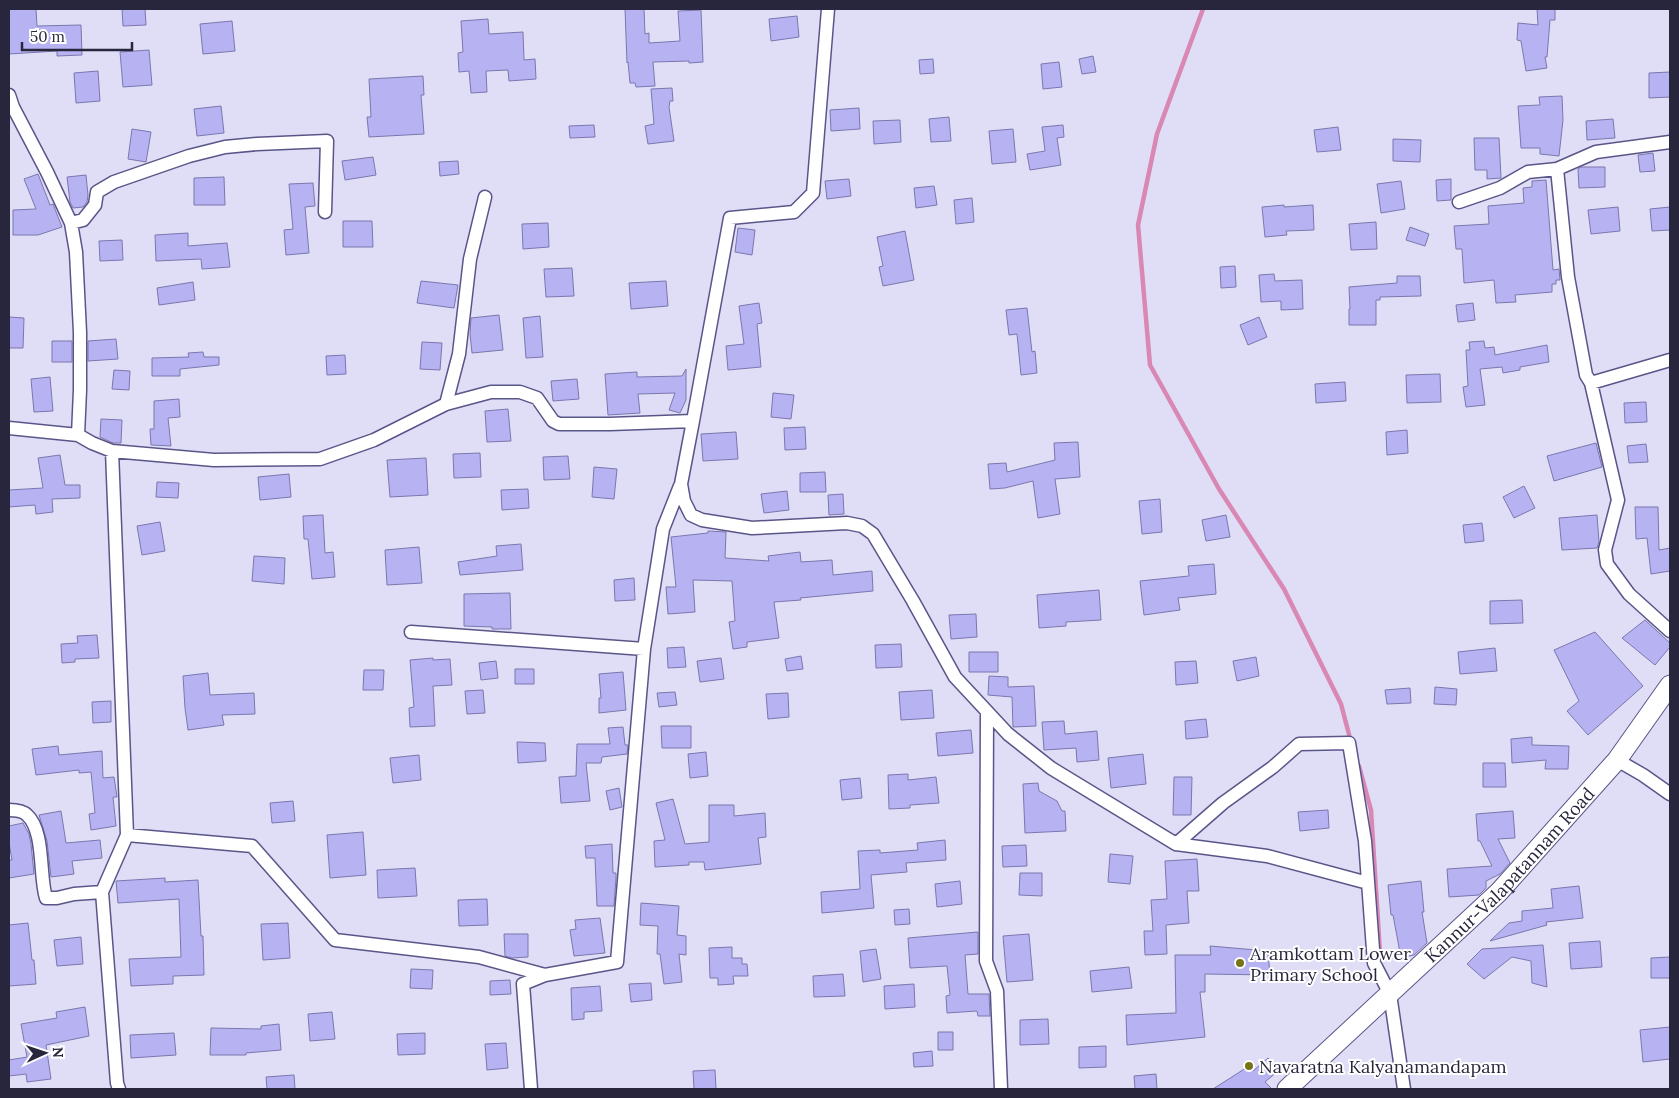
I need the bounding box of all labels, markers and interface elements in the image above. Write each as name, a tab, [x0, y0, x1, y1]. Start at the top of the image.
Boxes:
scale bar	[22, 20, 132, 52]
text: 50 m	[30, 27, 65, 46]
street label: Kannur-Valapatannam Road	[1419, 782, 1599, 967]
place label: Aramkottam Lower Primary School	[1249, 942, 1411, 986]
marker: Aramkottam Lower Primary School	[1234, 957, 1246, 969]
north arrow	[20, 1028, 70, 1078]
text: N	[49, 1046, 67, 1058]
place label: Navaratna Kalyanamandapam	[1259, 1055, 1507, 1078]
marker: Navaratna Kalyanamandapam	[1243, 1060, 1255, 1072]

